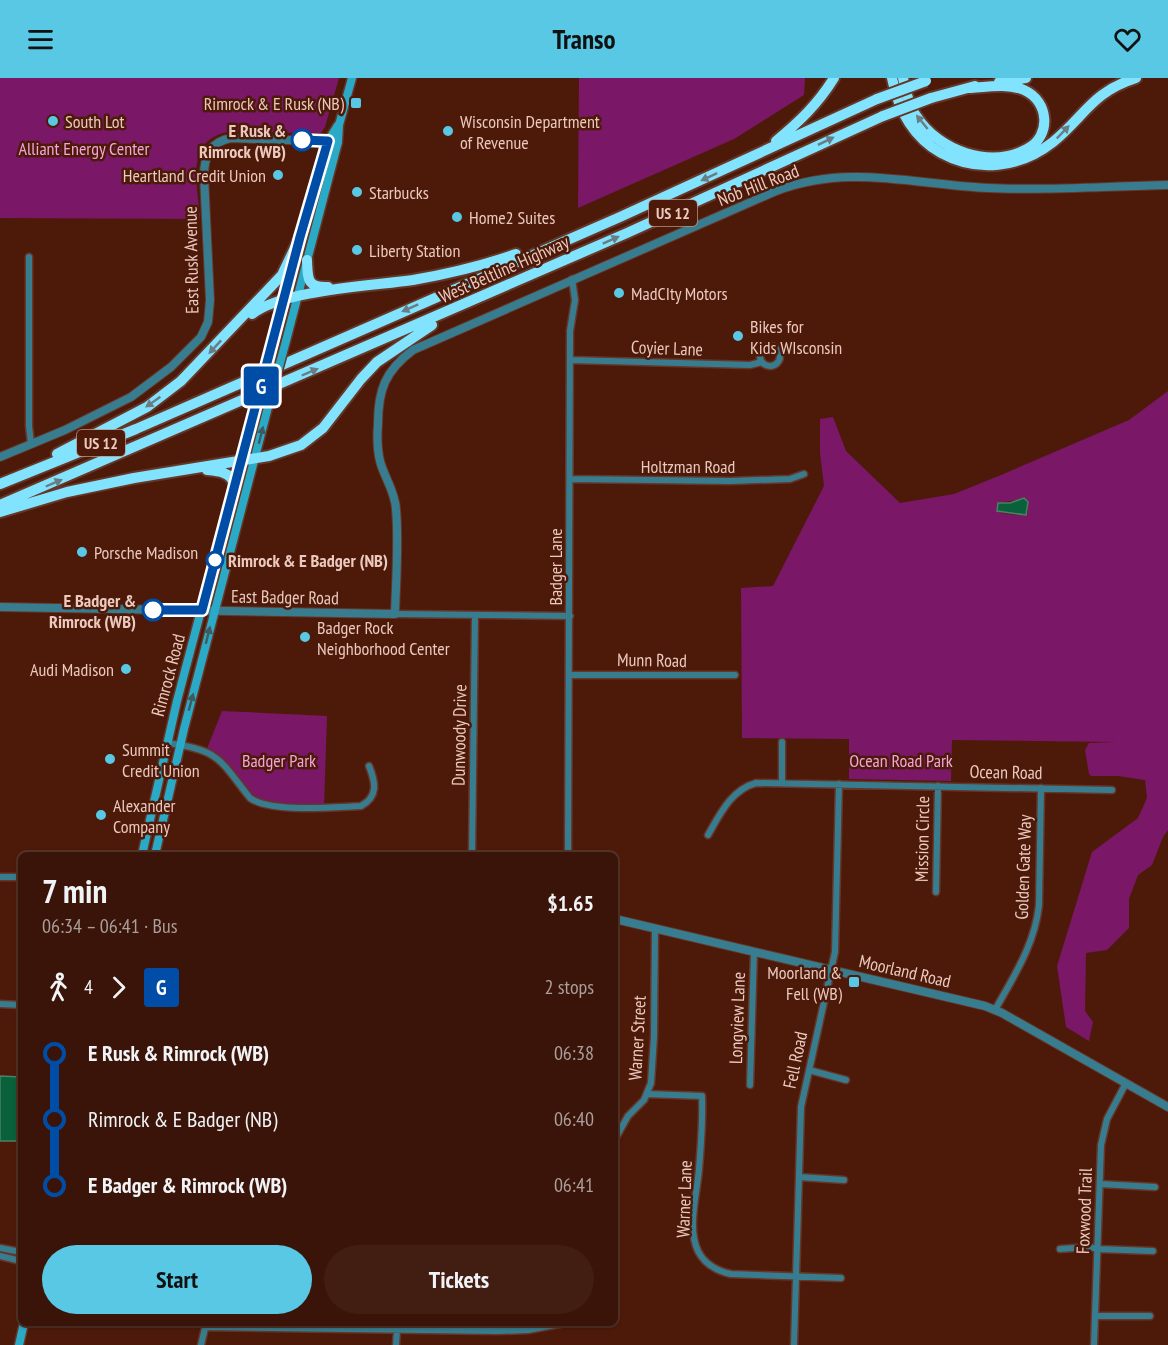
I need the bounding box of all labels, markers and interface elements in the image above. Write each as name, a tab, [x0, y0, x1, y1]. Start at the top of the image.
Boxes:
text: Transo	[552, 22, 616, 56]
icon: menu	[24, 23, 57, 56]
icon: heart	[1111, 23, 1144, 56]
place label: Rimrock & E Rusk (NB)	[204, 92, 345, 115]
marker: Rimrock & E Rusk (NB)	[349, 96, 363, 110]
place label: South Lot	[65, 110, 124, 133]
place label: Wisconsin Department of Revenue	[460, 110, 600, 154]
marker: South Lot	[46, 114, 60, 128]
one-way arrow	[916, 115, 928, 130]
place label: E Rusk & Rimrock (WB)	[199, 119, 286, 163]
marker: Wisconsin Department of Revenue	[441, 124, 455, 138]
one-way arrow	[1055, 126, 1069, 140]
marker: E Rusk & Rimrock (WB)	[291, 129, 313, 151]
one-way arrow	[817, 136, 834, 145]
park label: Alliant Energy Center	[19, 137, 149, 160]
street label: Nob Hill Road	[714, 159, 802, 211]
place label: Heartland Credit Union	[123, 164, 266, 187]
marker: Heartland Credit Union	[271, 168, 285, 182]
one-way arrow	[700, 173, 717, 182]
place label: Starbucks	[369, 181, 429, 204]
marker: Starbucks	[350, 185, 364, 199]
road number: US 12	[649, 200, 697, 226]
street label: East Rusk Avenue	[179, 206, 203, 314]
place label: Home2 Suites	[469, 206, 555, 229]
marker: Home2 Suites	[450, 210, 464, 224]
street label: West Beltline Highway	[435, 230, 573, 308]
one-way arrow	[602, 236, 619, 245]
place label: Liberty Station	[369, 239, 460, 262]
marker: Liberty Station	[350, 243, 364, 257]
place label: MadCIty Motors	[631, 282, 728, 305]
marker: MadCIty Motors	[612, 286, 626, 300]
one-way arrow	[401, 304, 419, 313]
place label: Bikes for Kids WIsconsin	[750, 315, 842, 359]
marker: Bikes for Kids WIsconsin	[731, 329, 745, 343]
street label: Coyier Lane	[631, 335, 703, 361]
one-way arrow	[208, 340, 222, 355]
line badge: G	[242, 366, 280, 406]
one-way arrow	[301, 366, 319, 376]
text: G	[256, 373, 266, 400]
one-way arrow	[146, 396, 162, 408]
one-way arrow	[257, 425, 267, 444]
road number: US 12	[77, 430, 125, 456]
street label: Holtzman Road	[641, 455, 735, 478]
one-way arrow	[46, 478, 64, 488]
street label: Badger Lane	[544, 528, 567, 606]
place label: Porsche Madison	[94, 541, 198, 564]
marker: Porsche Madison	[75, 545, 89, 559]
place label: Rimrock & E Badger (NB)	[228, 549, 388, 572]
marker: Rimrock & E Badger (NB)	[206, 551, 224, 569]
street label: East Badger Road	[231, 585, 339, 609]
place label: E Badger & Rimrock (WB)	[49, 589, 136, 633]
marker: E Badger & Rimrock (WB)	[142, 599, 164, 621]
place label: Badger Rock Neighborhood Center	[317, 616, 450, 660]
one-way arrow	[203, 626, 213, 644]
marker: Badger Rock Neighborhood Center	[298, 630, 312, 644]
street label: Rimrock Road	[146, 631, 190, 719]
street label: Munn Road	[617, 648, 687, 672]
place label: Audi Madison	[30, 658, 114, 681]
marker: Audi Madison	[119, 662, 133, 676]
street label: Dunwoody Drive	[447, 684, 471, 786]
one-way arrow	[186, 693, 196, 711]
place label: Summit Credit Union	[122, 738, 200, 782]
park label: Badger Park	[242, 749, 316, 772]
park label: Ocean Road Park	[849, 749, 953, 772]
marker: Summit Credit Union	[103, 752, 117, 766]
street label: Ocean Road	[969, 760, 1043, 784]
place label: Alexander Company	[113, 794, 176, 838]
street label: Mission Circle	[910, 796, 934, 882]
marker: Alexander Company	[94, 808, 108, 822]
street label: Golden Gate Way	[1010, 814, 1036, 920]
text: 7 min	[42, 869, 107, 912]
text: $1.65	[547, 889, 594, 917]
text: 06:34 – 06:41 · Bus	[42, 913, 177, 939]
street label: Moorland Road	[857, 949, 953, 993]
place label: Moorland & Fell (WB)	[767, 961, 843, 1005]
icon: walk	[42, 971, 75, 1004]
icon: forward	[102, 971, 135, 1004]
street label: Longview Lane	[724, 972, 750, 1064]
text: 4	[84, 974, 93, 1000]
text: G	[156, 974, 167, 1001]
text: 2 stops	[545, 974, 594, 1000]
marker: Moorland & Fell (WB)	[847, 975, 861, 989]
street label: Warner Street	[623, 995, 651, 1081]
street label: Fell Road	[778, 1029, 812, 1091]
text: E Rusk & Rimrock (WB)	[88, 1039, 269, 1067]
text: 06:38	[554, 1040, 594, 1066]
text: Rimrock & E Badger (NB)	[88, 1105, 277, 1133]
text: 06:40	[554, 1106, 594, 1132]
street label: Warner Lane	[671, 1160, 697, 1238]
street label: Foxwood Trail	[1071, 1167, 1097, 1254]
text: E Badger & Rimrock (WB)	[88, 1171, 287, 1199]
text: 06:41	[554, 1172, 594, 1198]
button: Start	[42, 1245, 312, 1314]
button: Tickets	[324, 1245, 594, 1314]

